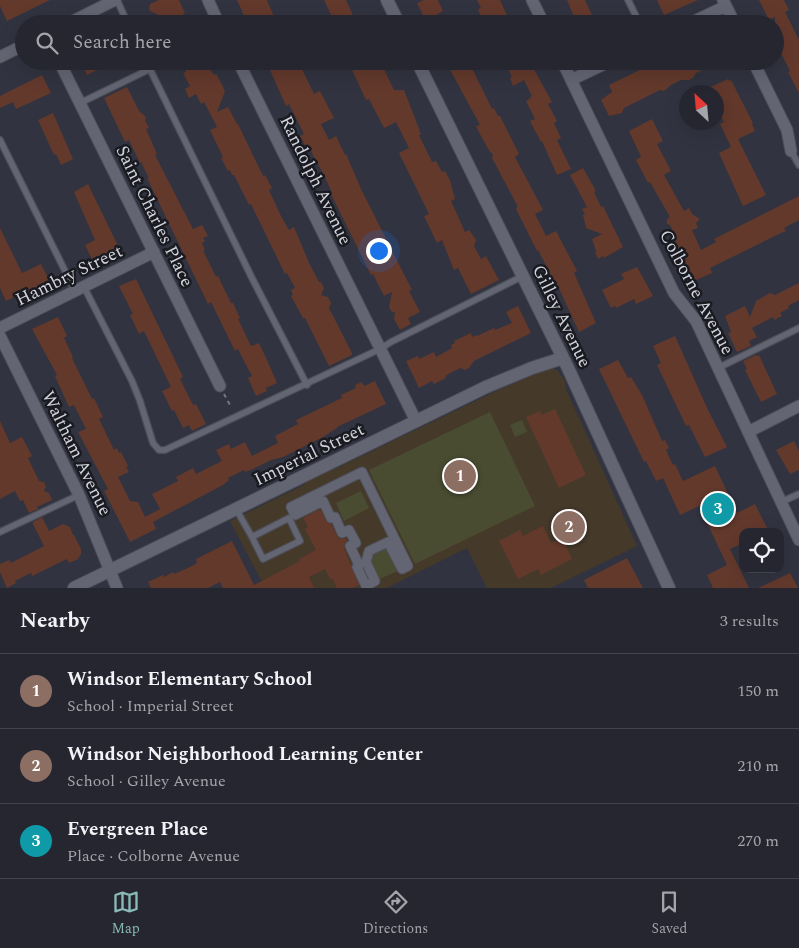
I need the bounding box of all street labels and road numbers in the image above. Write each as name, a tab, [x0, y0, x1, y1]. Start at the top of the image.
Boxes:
street label: Randolph Avenue	[273, 111, 359, 250]
street label: Saint Charles Place	[109, 141, 201, 291]
street label: Colborne Avenue	[652, 225, 741, 360]
street label: Hambry Street	[11, 238, 127, 313]
street label: Gilley Avenue	[525, 260, 598, 372]
street label: Waltham Avenue	[35, 386, 119, 520]
street label: Imperial Street	[249, 416, 369, 493]

